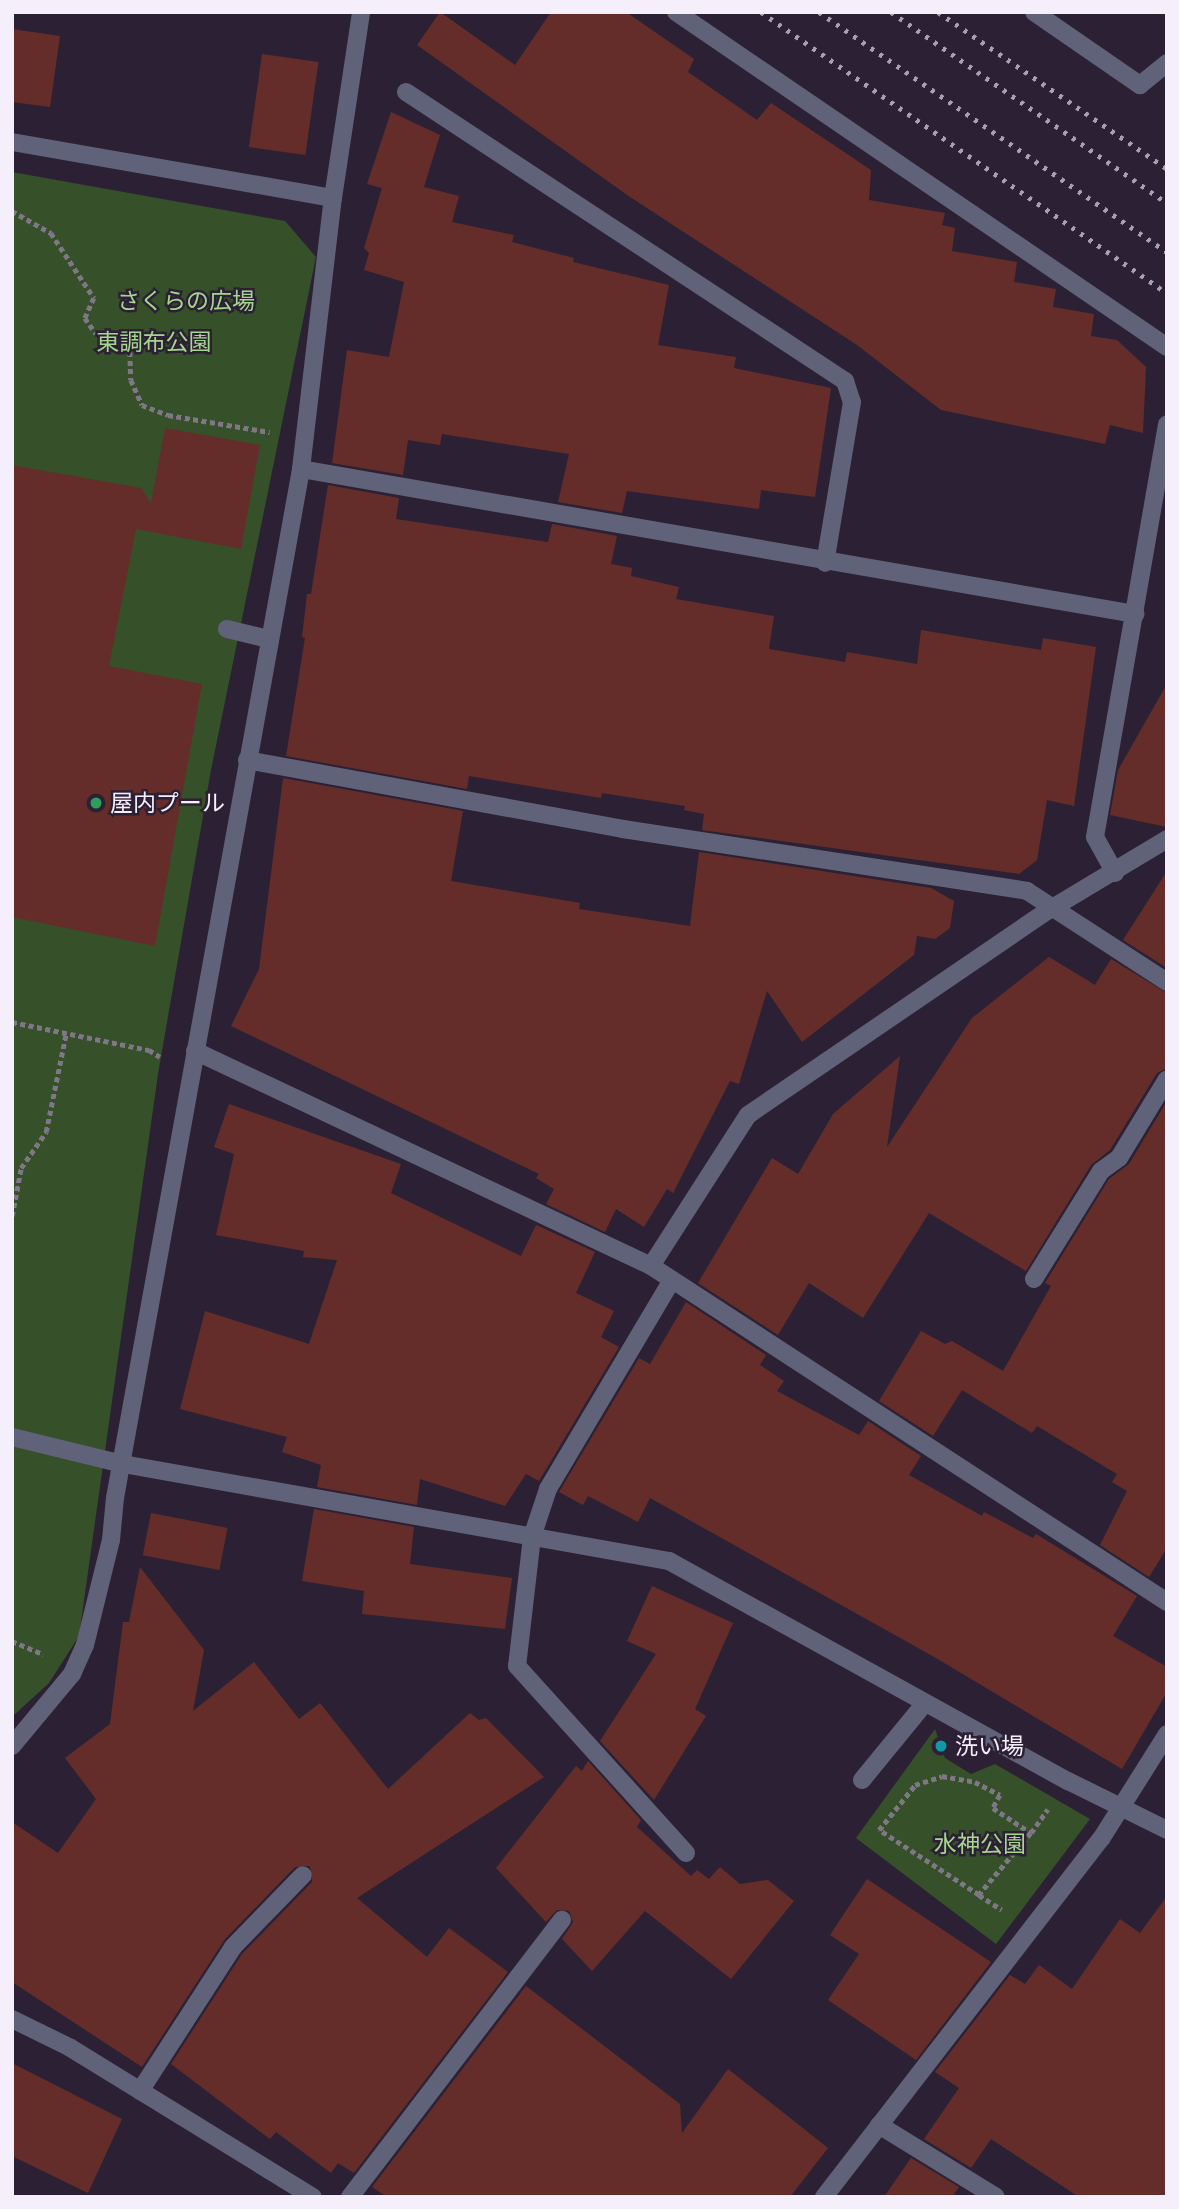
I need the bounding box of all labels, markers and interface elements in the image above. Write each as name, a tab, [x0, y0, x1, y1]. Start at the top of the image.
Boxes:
park label: さくらの広場	[117, 287, 255, 315]
park label: 東調布公園	[97, 328, 211, 356]
place label: 屋内プール	[110, 789, 225, 817]
marker: 屋内プール	[88, 795, 104, 811]
place label: 洗い場	[955, 1732, 1024, 1760]
marker: 洗い場	[933, 1738, 949, 1754]
park label: 水神公園	[934, 1830, 1026, 1858]

